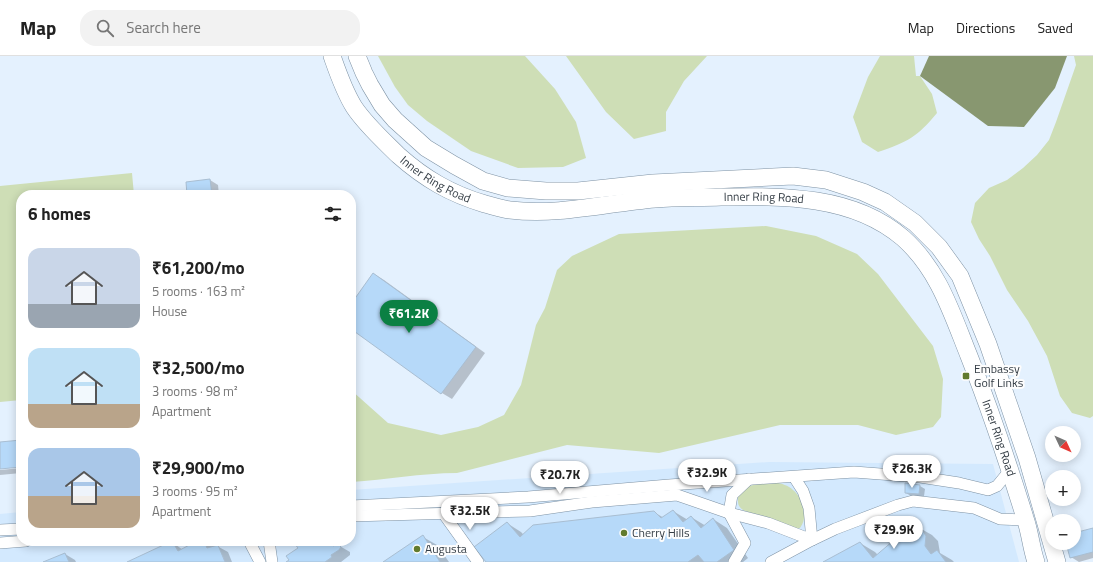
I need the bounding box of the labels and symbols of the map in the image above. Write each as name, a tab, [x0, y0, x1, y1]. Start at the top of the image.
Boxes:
street label: Inner Ring Road	[396, 151, 474, 208]
street label: Inner Ring Road	[724, 187, 805, 208]
pin: ₹61.2K	[376, 300, 442, 334]
place label: Embassy Golf Links	[974, 359, 1024, 392]
marker: Embassy Golf Links	[961, 371, 971, 381]
street label: Inner Ring Road	[977, 397, 1021, 479]
north arrow	[1045, 426, 1081, 462]
pin: ₹26.3K	[879, 455, 945, 489]
pin: ₹32.9K	[674, 459, 740, 493]
pin: ₹20.7K	[527, 461, 593, 495]
pin: ₹32.5K	[437, 497, 503, 531]
pin: ₹29.9K	[861, 516, 927, 550]
place label: Cherry Hills	[632, 523, 690, 542]
marker: Cherry Hills	[619, 528, 629, 538]
place label: Augusta	[425, 539, 467, 558]
marker: Augusta	[412, 544, 422, 554]

